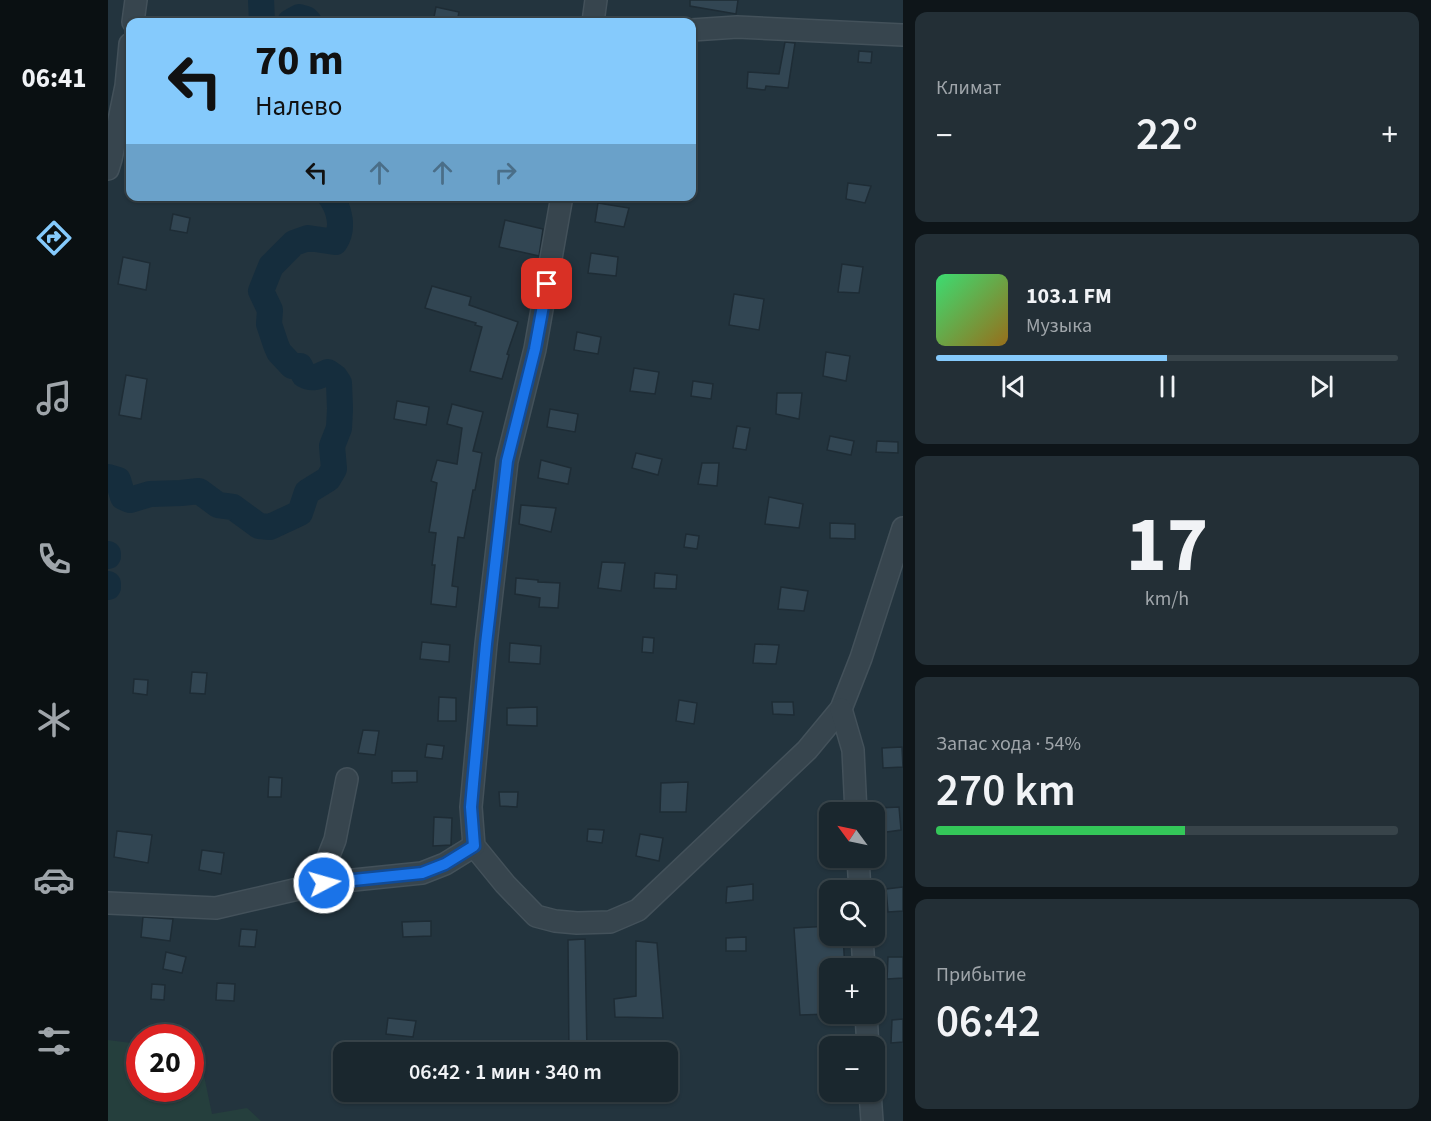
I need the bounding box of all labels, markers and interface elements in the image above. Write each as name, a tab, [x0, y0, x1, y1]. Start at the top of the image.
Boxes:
text: 70 m	[255, 31, 344, 91]
icon: left	[156, 42, 234, 120]
text: 06:41	[21, 59, 87, 98]
text: Климат	[936, 74, 1002, 102]
text: Налево	[255, 87, 342, 126]
text: 22°	[1136, 103, 1198, 167]
text: −	[936, 112, 952, 159]
text: +	[1382, 112, 1398, 159]
icon: left	[300, 156, 333, 189]
icon: ahead	[363, 156, 396, 189]
icon: ahead	[426, 156, 459, 189]
icon: right	[489, 156, 522, 189]
icon: directions	[33, 217, 75, 259]
pin	[521, 258, 572, 309]
icon: arrive	[530, 267, 563, 300]
text: 103.1 FM	[1026, 280, 1112, 312]
text: Музыка	[1026, 312, 1092, 340]
icon: previous	[997, 370, 1030, 403]
icon: pause	[1151, 370, 1184, 403]
icon: next	[1305, 370, 1338, 403]
icon: music	[33, 377, 75, 419]
text: 17	[1126, 490, 1208, 601]
icon: phone	[33, 538, 75, 580]
text: km/h	[1145, 585, 1189, 613]
icon: climate	[33, 699, 75, 741]
text: Запас хода · 54%	[936, 730, 1081, 758]
text: 270 km	[936, 759, 1076, 823]
north arrow	[819, 802, 885, 868]
map controls	[819, 802, 885, 1102]
position arrow	[292, 851, 356, 915]
icon: car	[33, 859, 75, 901]
button: search	[819, 880, 885, 946]
button: +	[819, 958, 885, 1024]
text: Прибытие	[936, 961, 1026, 989]
text: 06:42	[936, 990, 1041, 1054]
icon: filters	[33, 1020, 75, 1062]
speed limit sign: 20	[126, 1024, 204, 1102]
button: −	[819, 1036, 885, 1102]
text: 06:42 · 1 мин · 340 m	[409, 1056, 602, 1088]

